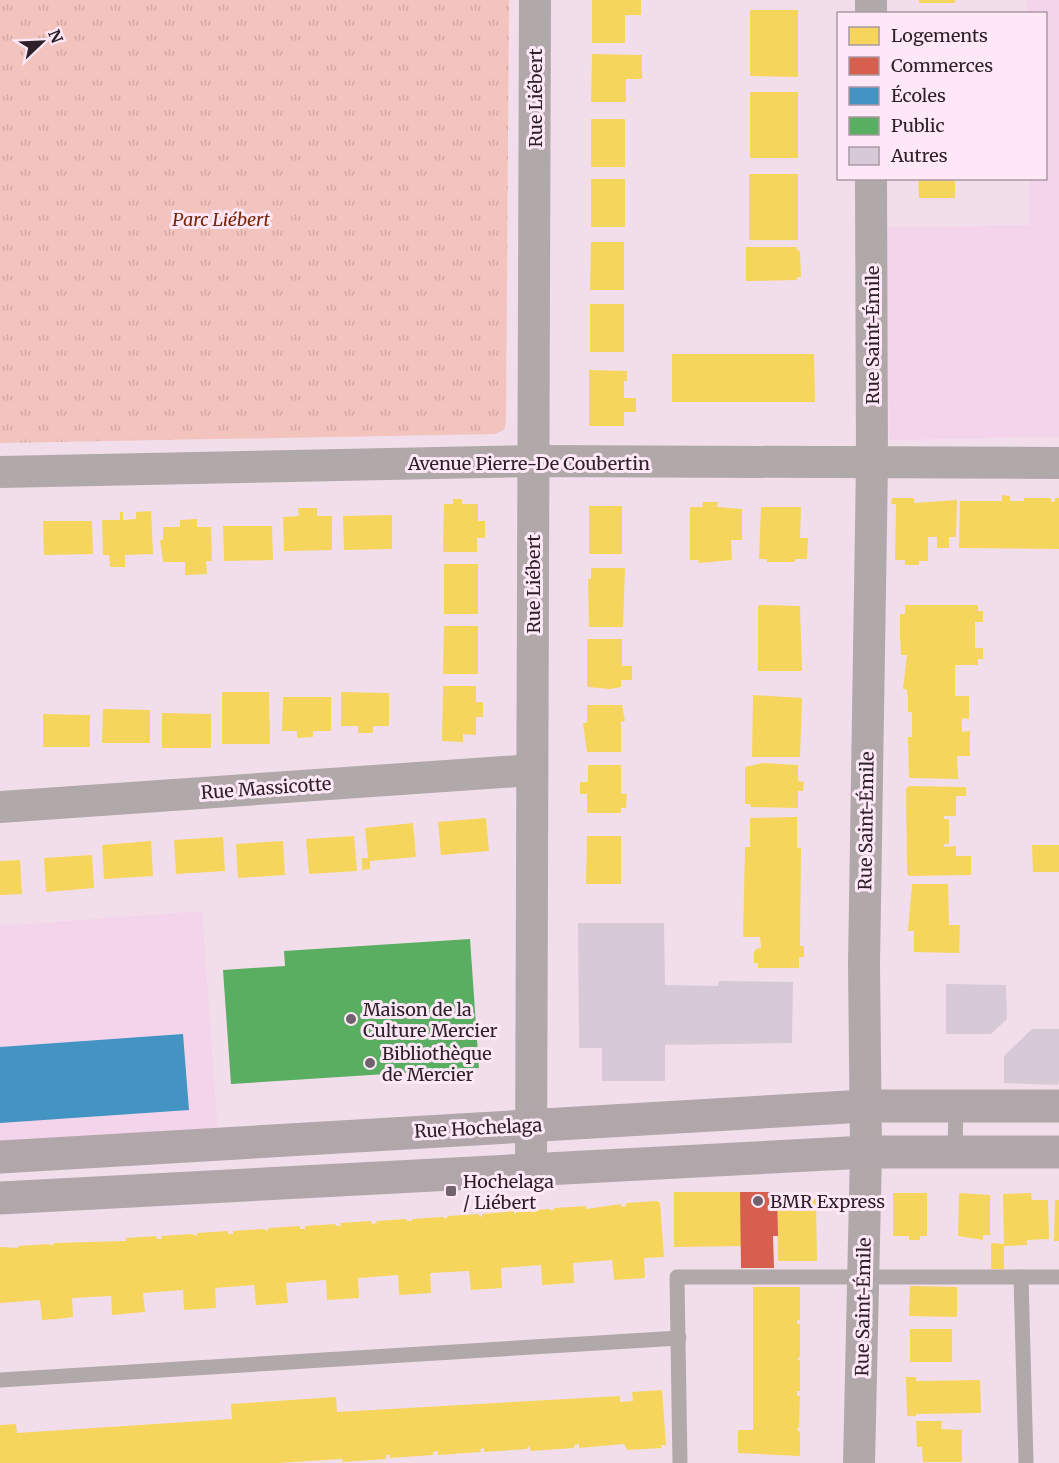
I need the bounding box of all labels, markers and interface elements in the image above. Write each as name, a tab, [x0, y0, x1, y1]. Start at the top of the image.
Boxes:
north arrow	[12, 12, 72, 72]
legend	[837, 12, 1047, 180]
text: Logements	[891, 24, 988, 47]
text: N	[44, 26, 68, 46]
street label: Rue Liébert	[524, 48, 547, 148]
text: Commerces	[891, 54, 993, 77]
text: Écoles	[891, 84, 946, 107]
text: Public	[891, 114, 945, 137]
text: Autres	[890, 144, 948, 167]
park label: Parc Liébert	[172, 208, 270, 231]
street label: Rue Saint-Émile	[861, 266, 884, 404]
street label: Avenue Pierre-De Coubertin	[407, 452, 650, 475]
street label: Rue Liébert	[522, 534, 545, 634]
street label: Rue Saint-Émile	[853, 751, 879, 891]
street label: Rue Massicotte	[200, 772, 332, 804]
place label: Maison de la Culture Mercier	[363, 998, 498, 1042]
marker: Maison de la Culture Mercier	[344, 1012, 358, 1026]
place label: Bibliothèque de Mercier	[382, 1042, 492, 1086]
marker: Bibliothèque de Mercier	[363, 1056, 377, 1070]
street label: Rue Hochelaga	[413, 1113, 543, 1143]
place label: Hochelaga / Liébert	[463, 1170, 554, 1214]
marker: Hochelaga / Liébert	[444, 1184, 458, 1198]
place label: BMR Express	[770, 1190, 885, 1213]
marker: BMR Express	[751, 1194, 765, 1208]
street label: Rue Saint-Émile	[850, 1237, 876, 1377]

